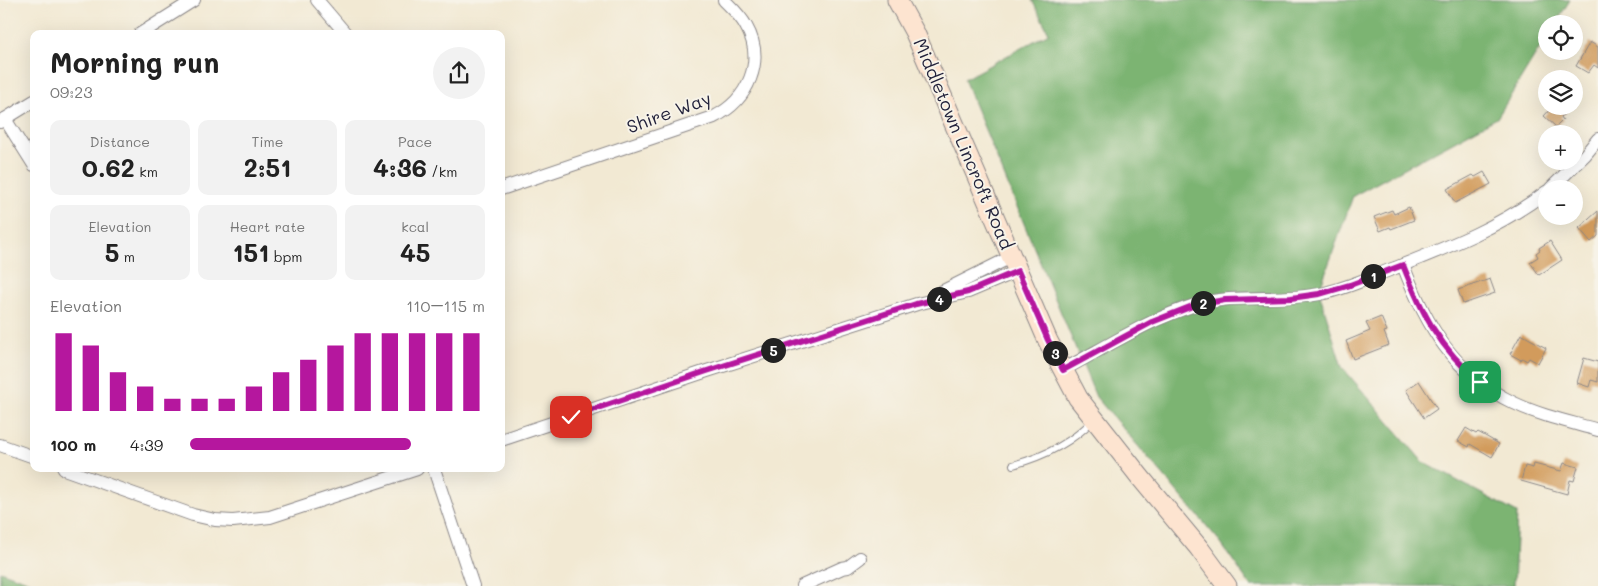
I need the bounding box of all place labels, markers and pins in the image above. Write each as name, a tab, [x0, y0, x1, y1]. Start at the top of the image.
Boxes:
pin: 1	[1360, 264, 1386, 288]
pin: 4	[926, 286, 952, 312]
pin: 2	[1190, 290, 1216, 316]
pin: 5	[760, 338, 786, 362]
pin: 3	[1042, 340, 1068, 366]
pin	[1459, 361, 1501, 403]
pin	[550, 396, 592, 438]

